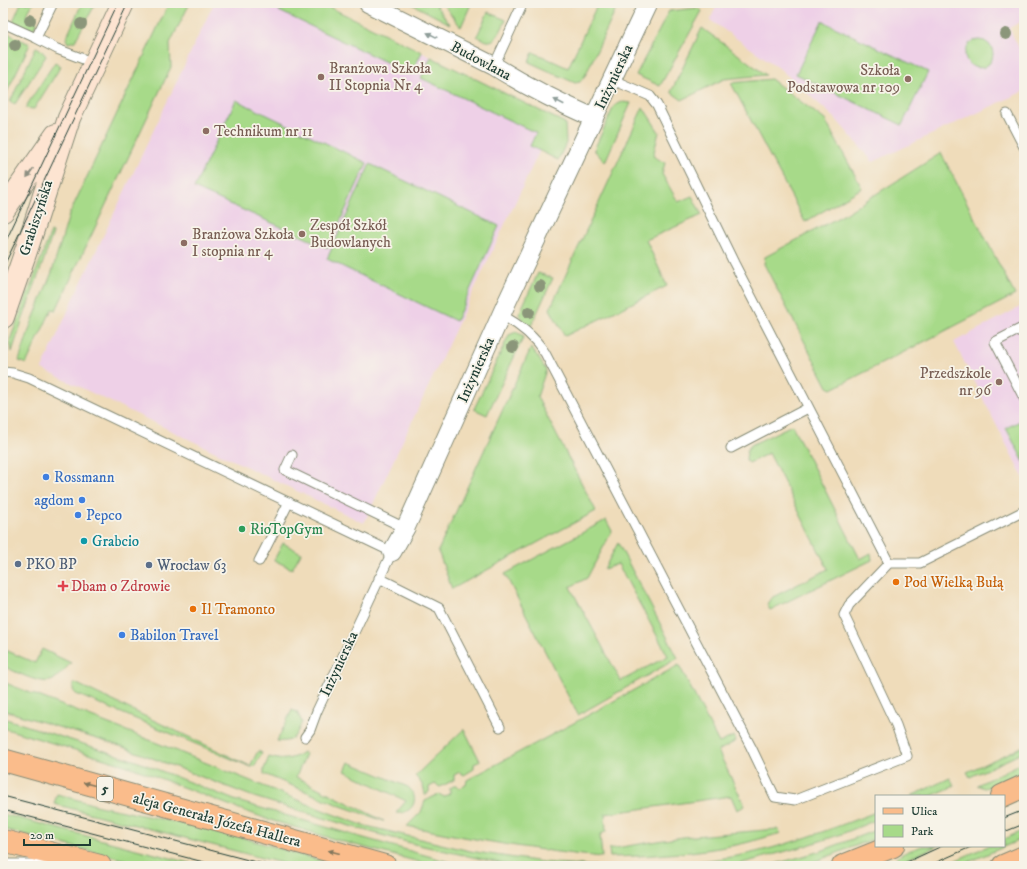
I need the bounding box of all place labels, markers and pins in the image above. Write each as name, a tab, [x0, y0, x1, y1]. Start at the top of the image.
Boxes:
place label: Branżowa Szkoła II Stopnia Nr 4	[329, 59, 431, 95]
place label: Szkoła Podstawowa nr 109	[787, 61, 901, 97]
marker: Branżowa Szkoła II Stopnia Nr 4	[316, 72, 326, 82]
marker: Szkoła Podstawowa nr 109	[903, 74, 913, 84]
place label: Technikum nr 11	[214, 122, 313, 141]
marker: Technikum nr 11	[201, 126, 211, 136]
place label: Zespół Szkół Budowlanych	[310, 216, 391, 252]
place label: Branżowa Szkoła I stopnia nr 4	[192, 225, 294, 261]
marker: Zespół Szkół Budowlanych	[297, 229, 307, 239]
marker: Branżowa Szkoła I stopnia nr 4	[179, 238, 189, 248]
place label: Przedszkole nr 96	[920, 364, 992, 400]
marker: Przedszkole nr 96	[994, 377, 1004, 387]
place label: Rossmann	[54, 468, 115, 487]
marker: Rossmann	[41, 472, 51, 482]
place label: agdom	[34, 491, 74, 510]
marker: agdom	[77, 495, 87, 505]
place label: Pepco	[86, 506, 122, 525]
marker: Pepco	[73, 510, 83, 520]
place label: RioTopGym	[250, 520, 323, 539]
marker: RioTopGym	[237, 524, 247, 534]
place label: Grabcio	[92, 532, 139, 551]
marker: Grabcio	[79, 536, 89, 546]
place label: PKO BP	[26, 555, 77, 574]
place label: Wrocław 63	[156, 556, 226, 575]
marker: PKO BP	[13, 559, 23, 569]
marker: Wrocław 63	[144, 560, 154, 570]
place label: Pod Wielką Bułą	[904, 573, 1004, 592]
place label: Dbam o Zdrowie	[71, 577, 170, 596]
marker: Pod Wielką Bułą	[891, 577, 901, 587]
marker: Dbam o Zdrowie	[58, 581, 68, 591]
place label: Il Tramonto	[201, 600, 275, 619]
marker: Il Tramonto	[188, 604, 198, 614]
place label: Babilon Travel	[130, 626, 219, 645]
marker: Babilon Travel	[117, 630, 127, 640]

